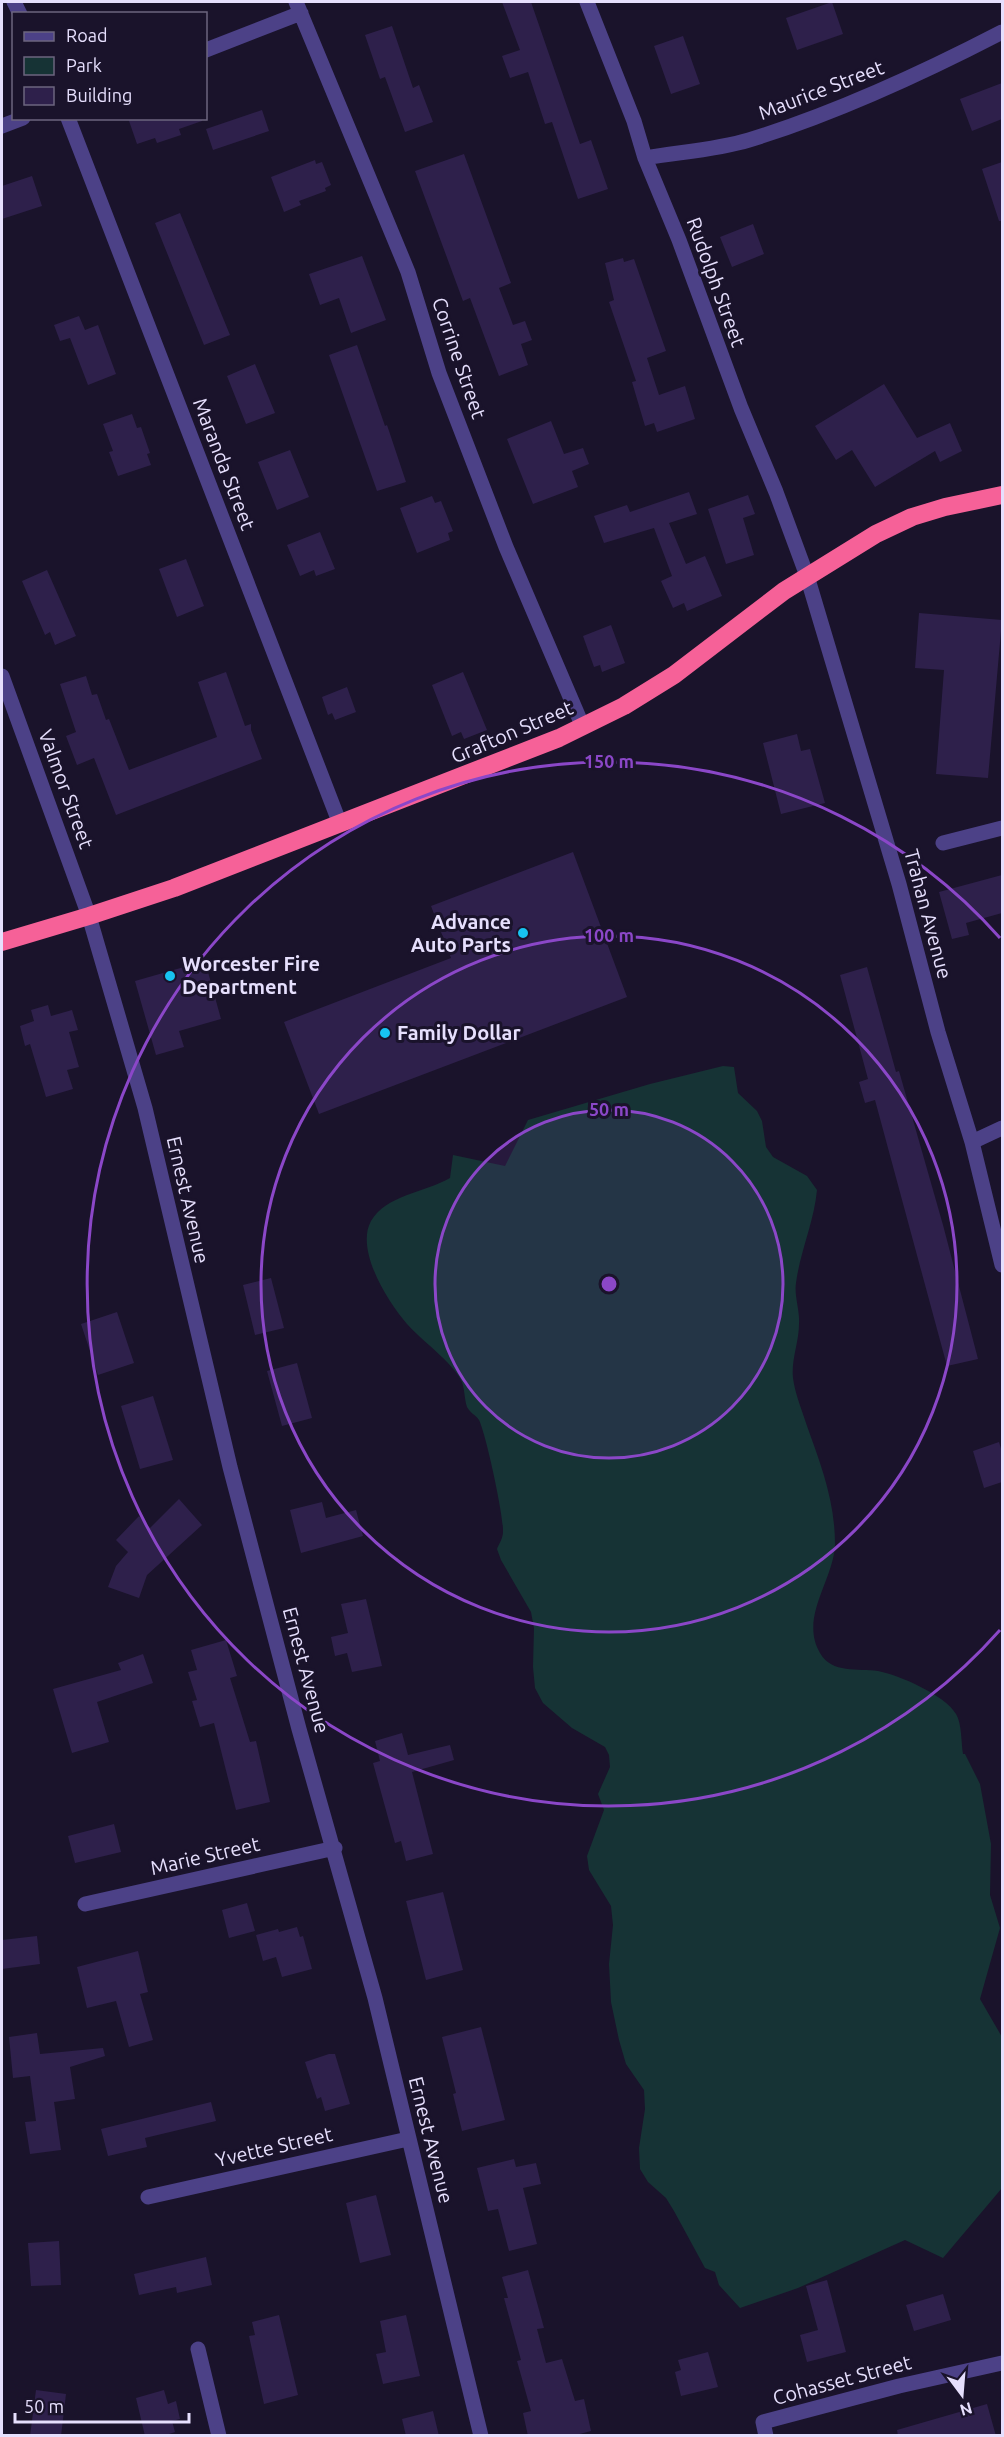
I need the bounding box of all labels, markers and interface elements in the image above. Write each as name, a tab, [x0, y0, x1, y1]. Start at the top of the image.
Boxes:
legend	[12, 12, 207, 120]
text: Road	[66, 25, 108, 45]
text: Park	[66, 55, 102, 75]
street label: Maurice Street	[755, 55, 887, 124]
text: Building	[66, 85, 132, 105]
street label: Rudolph Street	[682, 214, 751, 350]
street label: Corrine Street	[428, 294, 491, 422]
street label: Maranda Street	[189, 395, 260, 533]
street label: Grafton Street	[447, 695, 576, 768]
street label: Valmor Street	[34, 726, 99, 852]
text: 150 m	[584, 751, 634, 771]
street label: Trahan Avenue	[900, 846, 957, 981]
place label: Advance Auto Parts	[411, 910, 511, 956]
text: 100 m	[584, 925, 634, 945]
marker: Advance Auto Parts	[516, 926, 530, 940]
place label: Worcester Fire Department	[182, 952, 320, 998]
marker: Worcester Fire Department	[163, 969, 177, 983]
place label: Family Dollar	[397, 1021, 521, 1044]
marker: Family Dollar	[378, 1026, 392, 1040]
text: 50 m	[589, 1099, 629, 1119]
street label: Ernest Avenue	[163, 1134, 214, 1266]
centre of rings	[599, 1274, 619, 1294]
street label: Ernest Avenue	[279, 1604, 334, 1736]
street label: Marie Street	[148, 1832, 262, 1879]
street label: Ernest Avenue	[405, 2074, 458, 2206]
street label: Yvette Street	[213, 2122, 335, 2171]
street label: Cohasset Street	[770, 2350, 914, 2409]
north arrow	[932, 2365, 992, 2425]
scale bar	[15, 2386, 189, 2424]
text: 50 m	[24, 2396, 64, 2416]
text: N	[958, 2399, 974, 2420]

